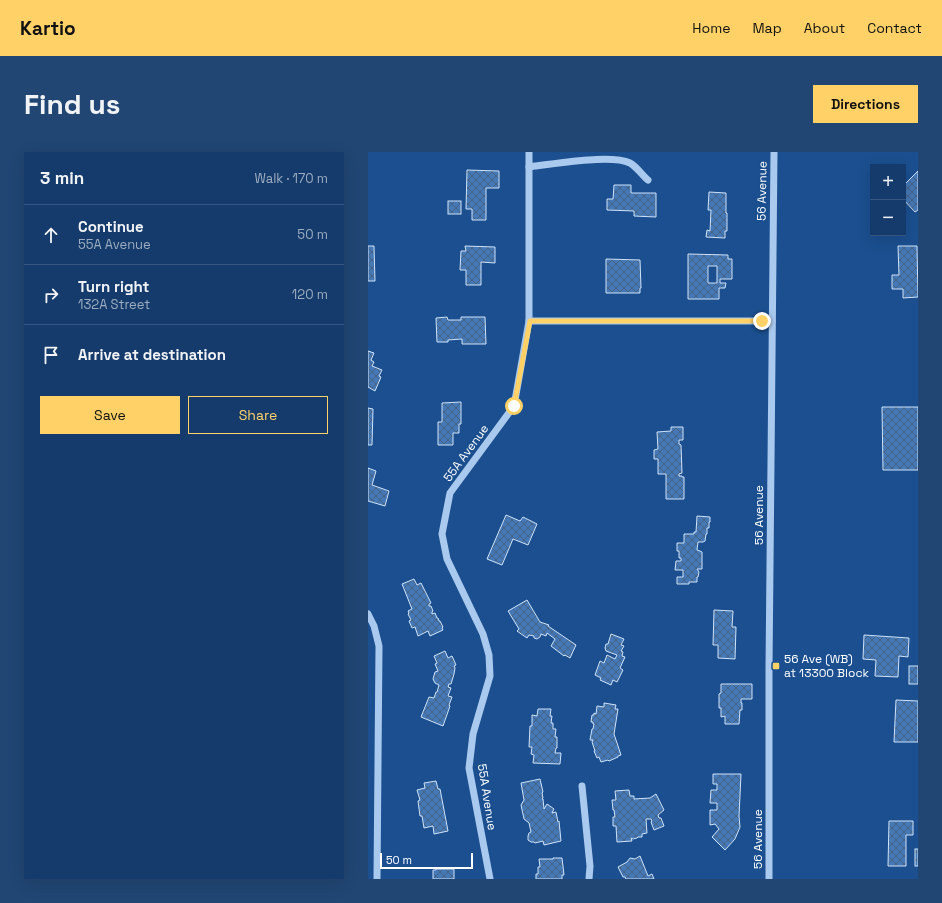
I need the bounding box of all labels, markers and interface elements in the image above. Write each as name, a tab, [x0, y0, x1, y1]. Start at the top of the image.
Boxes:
text: Kartio	[20, 16, 76, 41]
text: Home	[692, 19, 730, 37]
text: Map	[752, 19, 782, 37]
text: About	[804, 19, 845, 37]
text: Contact	[867, 19, 922, 37]
button: Directions	[813, 85, 918, 123]
text: Find us	[24, 86, 121, 122]
street label: 56 Avenue	[753, 161, 771, 221]
map controls	[870, 164, 906, 236]
button: +	[870, 164, 906, 200]
text: 3 min	[40, 167, 84, 189]
text: Walk · 170 m	[254, 170, 328, 187]
button: −	[870, 200, 906, 236]
text: Continue	[78, 217, 144, 236]
icon: ahead	[40, 224, 62, 246]
text: 50 m	[297, 226, 328, 243]
text: 55A Avenue	[78, 236, 151, 253]
text: Turn right	[78, 277, 149, 296]
icon: right	[40, 284, 62, 306]
text: 120 m	[292, 286, 328, 303]
text: 132A Street	[78, 296, 150, 313]
route end	[753, 312, 771, 330]
icon: arrive	[40, 344, 62, 366]
text: Arrive at destination	[78, 345, 226, 364]
button: Save	[40, 396, 180, 434]
button: Share	[188, 396, 328, 434]
route start	[505, 397, 523, 415]
street label: 55A Avenue	[440, 421, 492, 485]
street label: 56 Avenue	[751, 485, 767, 545]
place label: 56 Ave (WB) at 13300 Block	[784, 651, 870, 681]
marker: 56 Ave (WB) at 13300 Block	[771, 661, 781, 671]
street label: 55A Avenue	[474, 763, 500, 831]
street label: 56 Avenue	[750, 809, 766, 869]
scale bar	[380, 851, 473, 870]
text: 50 m	[386, 853, 412, 867]

